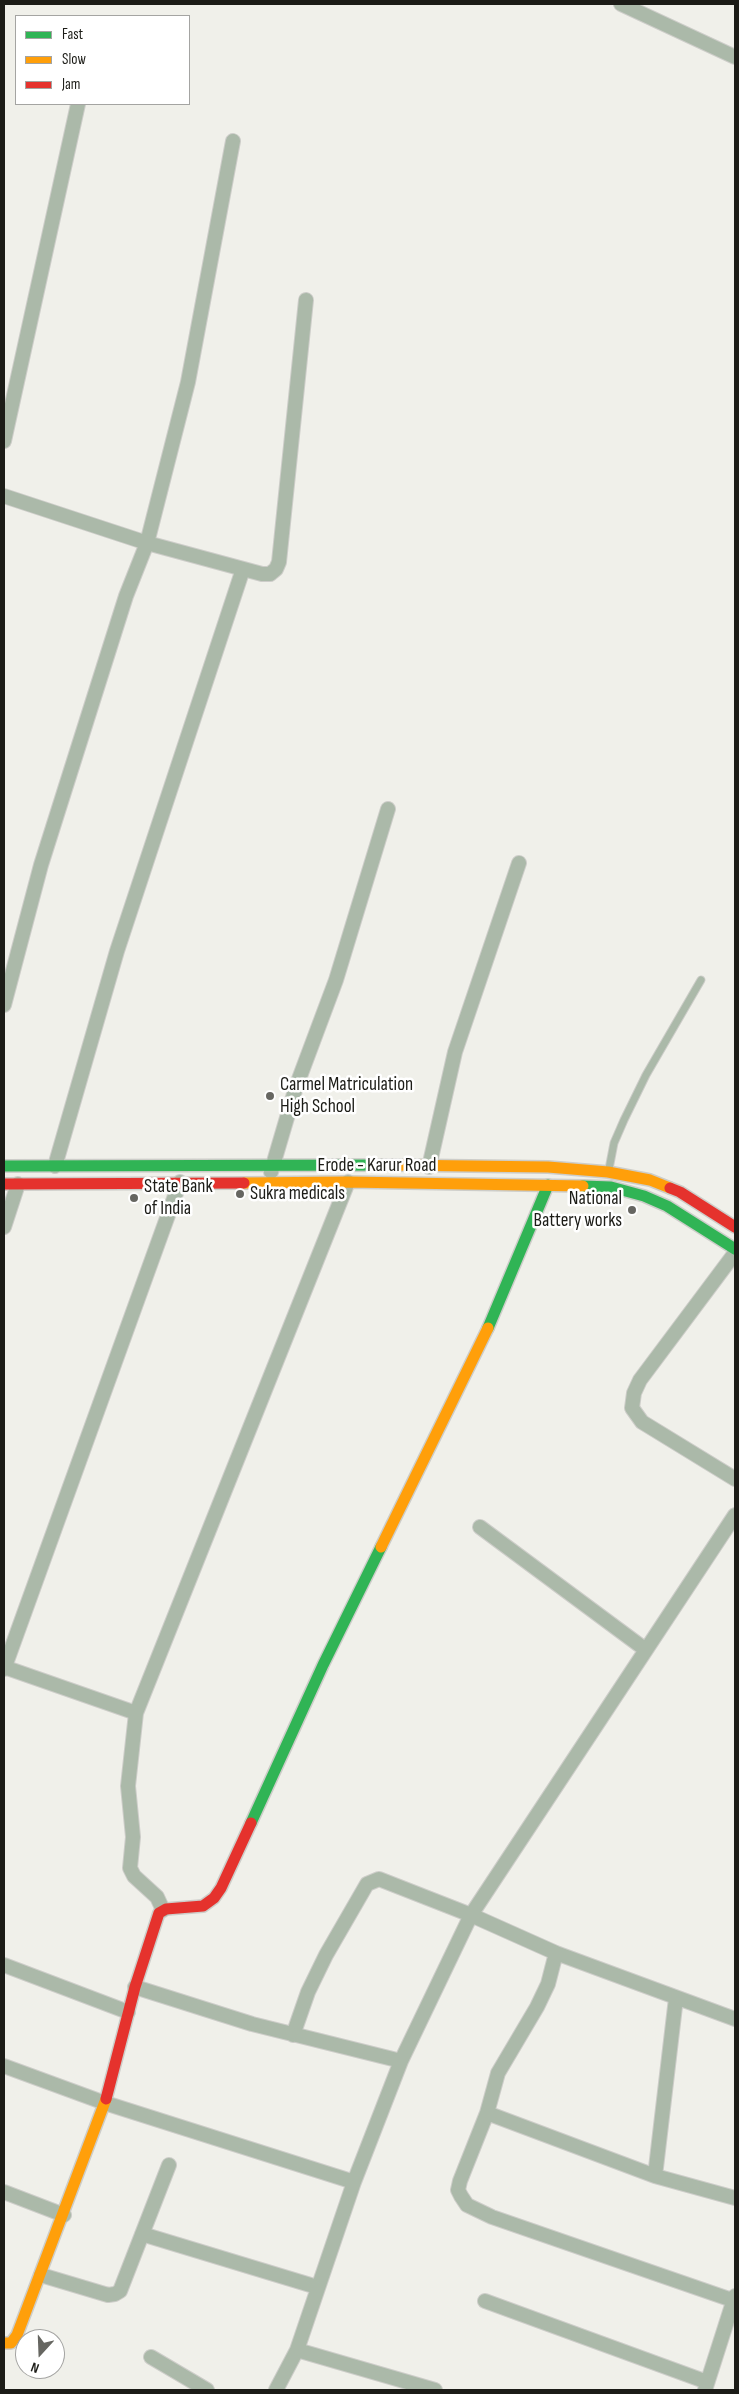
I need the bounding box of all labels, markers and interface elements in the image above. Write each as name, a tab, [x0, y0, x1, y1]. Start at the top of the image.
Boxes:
legend	[15, 15, 190, 105]
text: Fast	[62, 25, 83, 44]
text: Slow	[62, 50, 86, 69]
text: Jam	[62, 75, 80, 94]
place label: Carmel Matriculation High School	[280, 1074, 413, 1118]
marker: Carmel Matriculation High School	[264, 1090, 276, 1102]
street label: Erode - Karur Road	[318, 1155, 436, 1177]
place label: State Bank of India	[144, 1176, 213, 1220]
place label: Sukra medicals	[250, 1183, 345, 1205]
marker: Sukra medicals	[234, 1188, 246, 1200]
place label: National Battery works	[533, 1188, 622, 1232]
marker: State Bank of India	[128, 1192, 140, 1204]
marker: National Battery works	[626, 1204, 638, 1216]
north arrow	[15, 2329, 65, 2379]
text: N	[29, 2358, 41, 2377]

